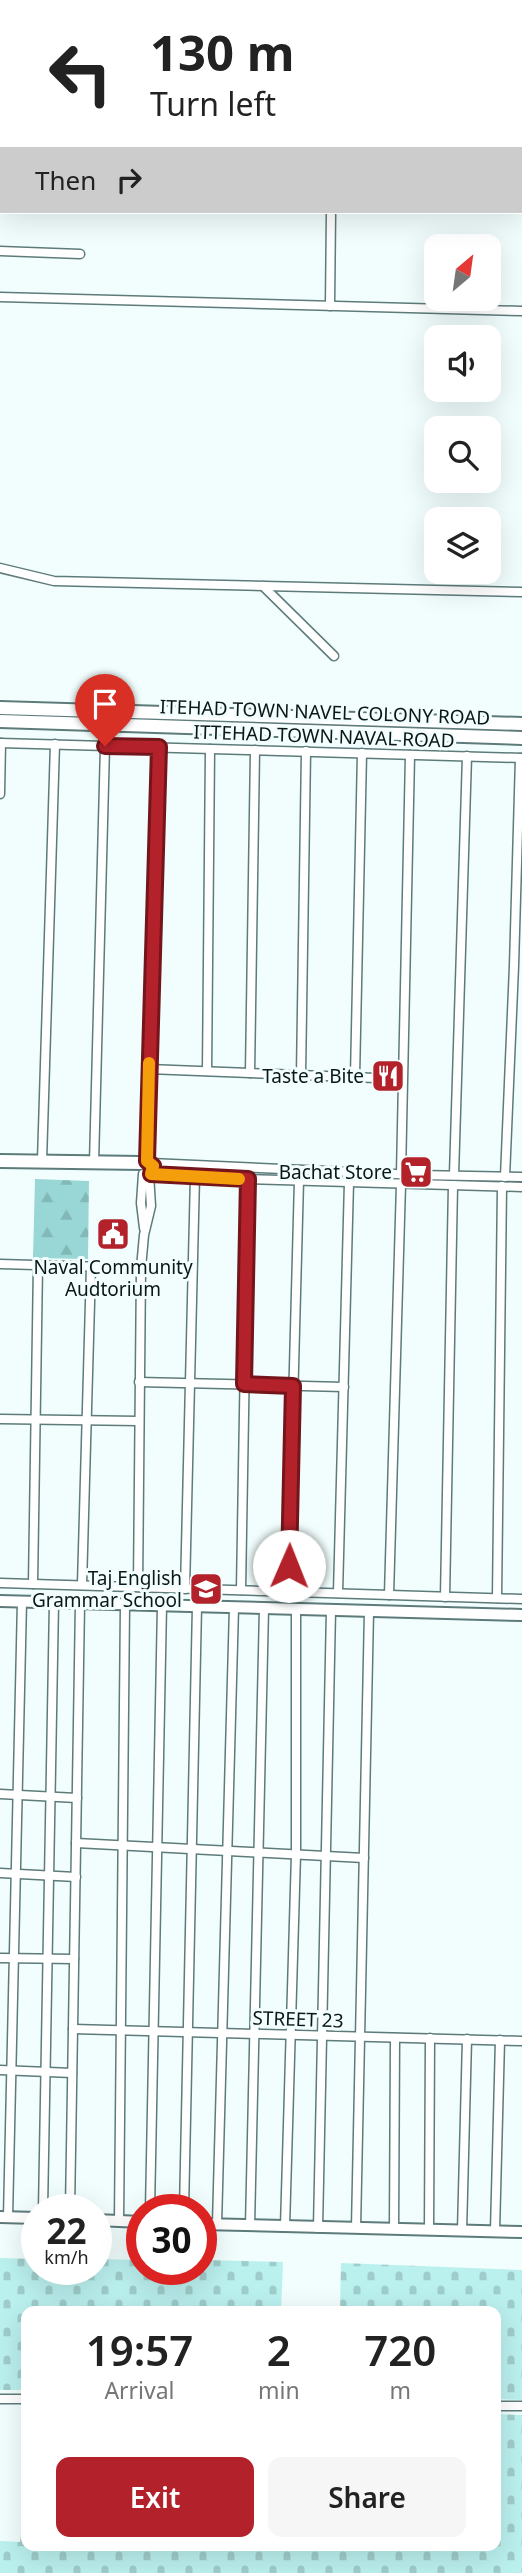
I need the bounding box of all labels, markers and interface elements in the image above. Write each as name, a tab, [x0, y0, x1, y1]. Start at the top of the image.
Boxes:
text: 130 m	[150, 19, 295, 85]
icon: left	[35, 28, 126, 119]
text: Turn left	[150, 82, 276, 125]
icon: right	[110, 161, 148, 199]
text: Then	[35, 162, 96, 198]
north arrow	[424, 234, 500, 312]
map controls	[424, 234, 501, 584]
button: sound	[424, 325, 501, 402]
button: search	[424, 416, 501, 493]
button: layers	[424, 507, 501, 584]
pin	[75, 674, 135, 746]
icon: arrive	[86, 685, 124, 723]
street label: ITEHAD TOWN NAVEL COLONY ROAD	[159, 693, 491, 731]
street label: ITTEHAD TOWN NAVAL ROAD	[193, 718, 455, 754]
restaurant icon: Taste a Bite	[369, 1057, 407, 1095]
place label: Taste a Bite	[262, 1063, 364, 1089]
supermarket icon: Bachat Store	[397, 1153, 435, 1191]
place label: Bachat Store	[279, 1159, 392, 1185]
public building icon: Naval Community Audtorium	[94, 1215, 132, 1253]
place label: Naval Community Audtorium	[33, 1254, 193, 1302]
position arrow	[252, 1529, 326, 1603]
place label: Taj English Grammar School	[32, 1565, 182, 1613]
school or university icon: Taj English Grammar School	[187, 1570, 225, 1608]
street label: STREET 23	[252, 2004, 344, 2034]
speed limit sign: 30	[126, 2194, 217, 2285]
text: 22	[46, 2207, 87, 2254]
text: km/h	[44, 2245, 89, 2269]
text: 19:57	[86, 2321, 193, 2378]
text: 2	[267, 2321, 291, 2378]
text: 720	[364, 2321, 436, 2378]
text: Arrival	[104, 2374, 175, 2406]
text: min	[258, 2374, 300, 2406]
text: m	[390, 2374, 411, 2406]
button: Exit	[56, 2457, 254, 2537]
button: Share	[268, 2457, 466, 2537]

